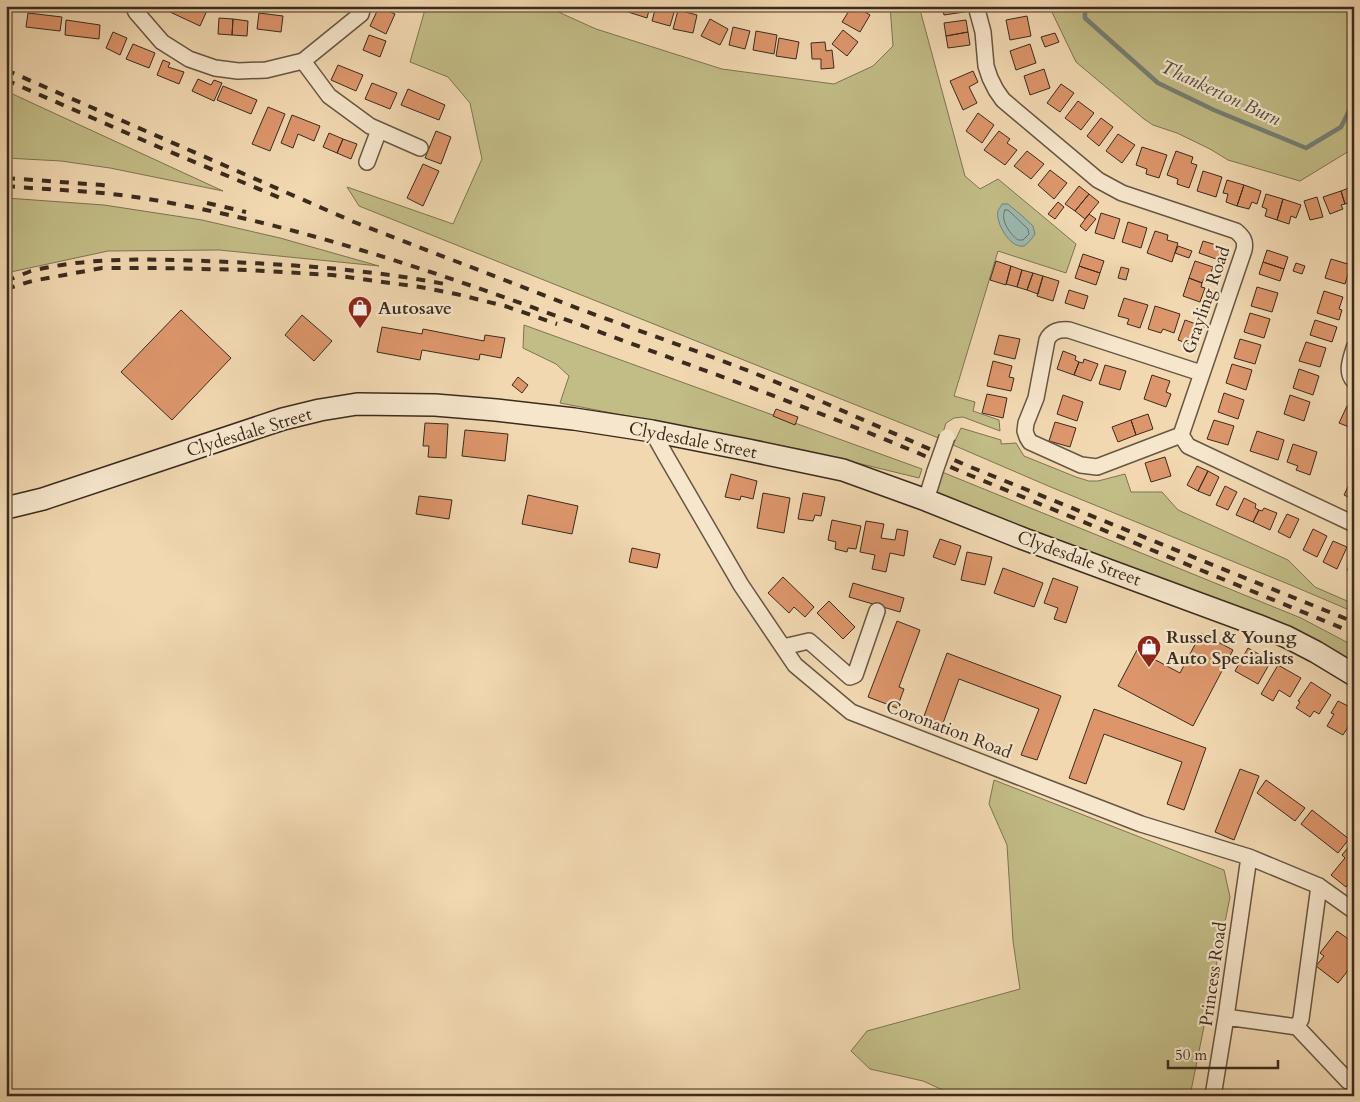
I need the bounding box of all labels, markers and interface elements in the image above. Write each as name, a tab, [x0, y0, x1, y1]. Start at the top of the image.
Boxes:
water label: Thankerton Burn	[1157, 54, 1285, 132]
street label: Grayling Road	[1176, 243, 1237, 357]
shop icon: Autosave	[347, 295, 373, 329]
place label: Autosave	[378, 296, 452, 321]
street label: Clydesdale Street	[183, 401, 315, 463]
street label: Clydesdale Street	[627, 416, 759, 465]
street label: Clydesdale Street	[1014, 525, 1144, 593]
place label: Russel & Young Auto Specialists	[1166, 625, 1297, 671]
shop icon: Russel & Young Auto Specialists	[1136, 634, 1162, 668]
street label: Coronation Road	[882, 694, 1016, 765]
street label: Princess Road	[1194, 920, 1233, 1028]
scale bar	[1168, 1037, 1278, 1069]
text: 50 m	[1175, 1045, 1207, 1065]

